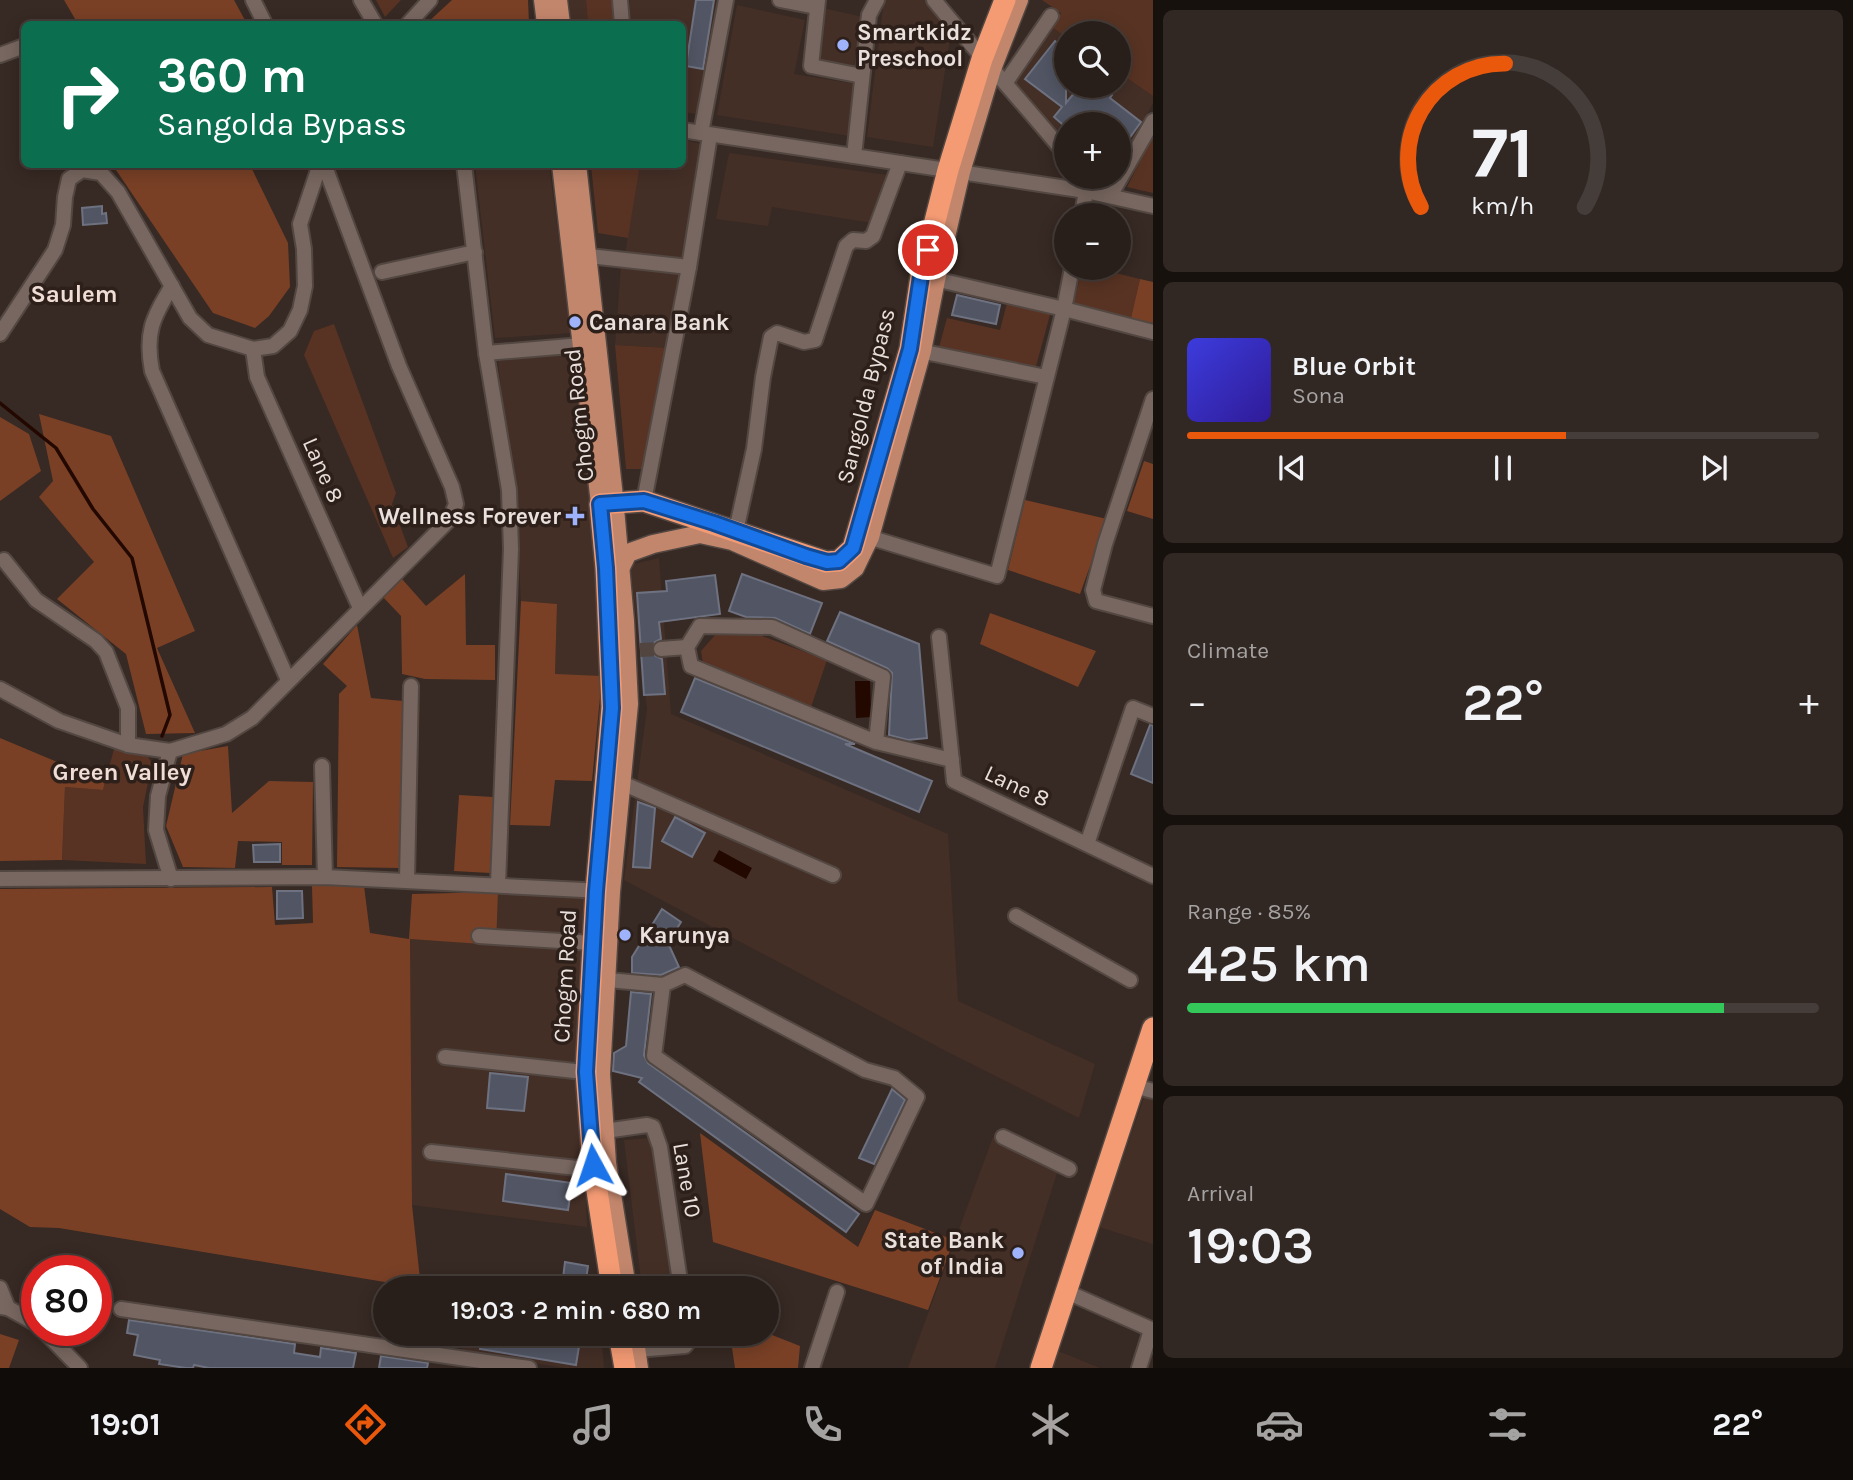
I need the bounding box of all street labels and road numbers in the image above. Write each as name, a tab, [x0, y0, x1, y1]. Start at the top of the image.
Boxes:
street label: Sangolda Bypass	[831, 306, 901, 486]
street label: Chogm Road	[559, 347, 599, 483]
street label: Lane 8	[297, 433, 349, 507]
street label: Lane 8	[980, 759, 1054, 813]
street label: Chogm Road	[548, 909, 582, 1043]
street label: Lane 10	[667, 1140, 707, 1220]

